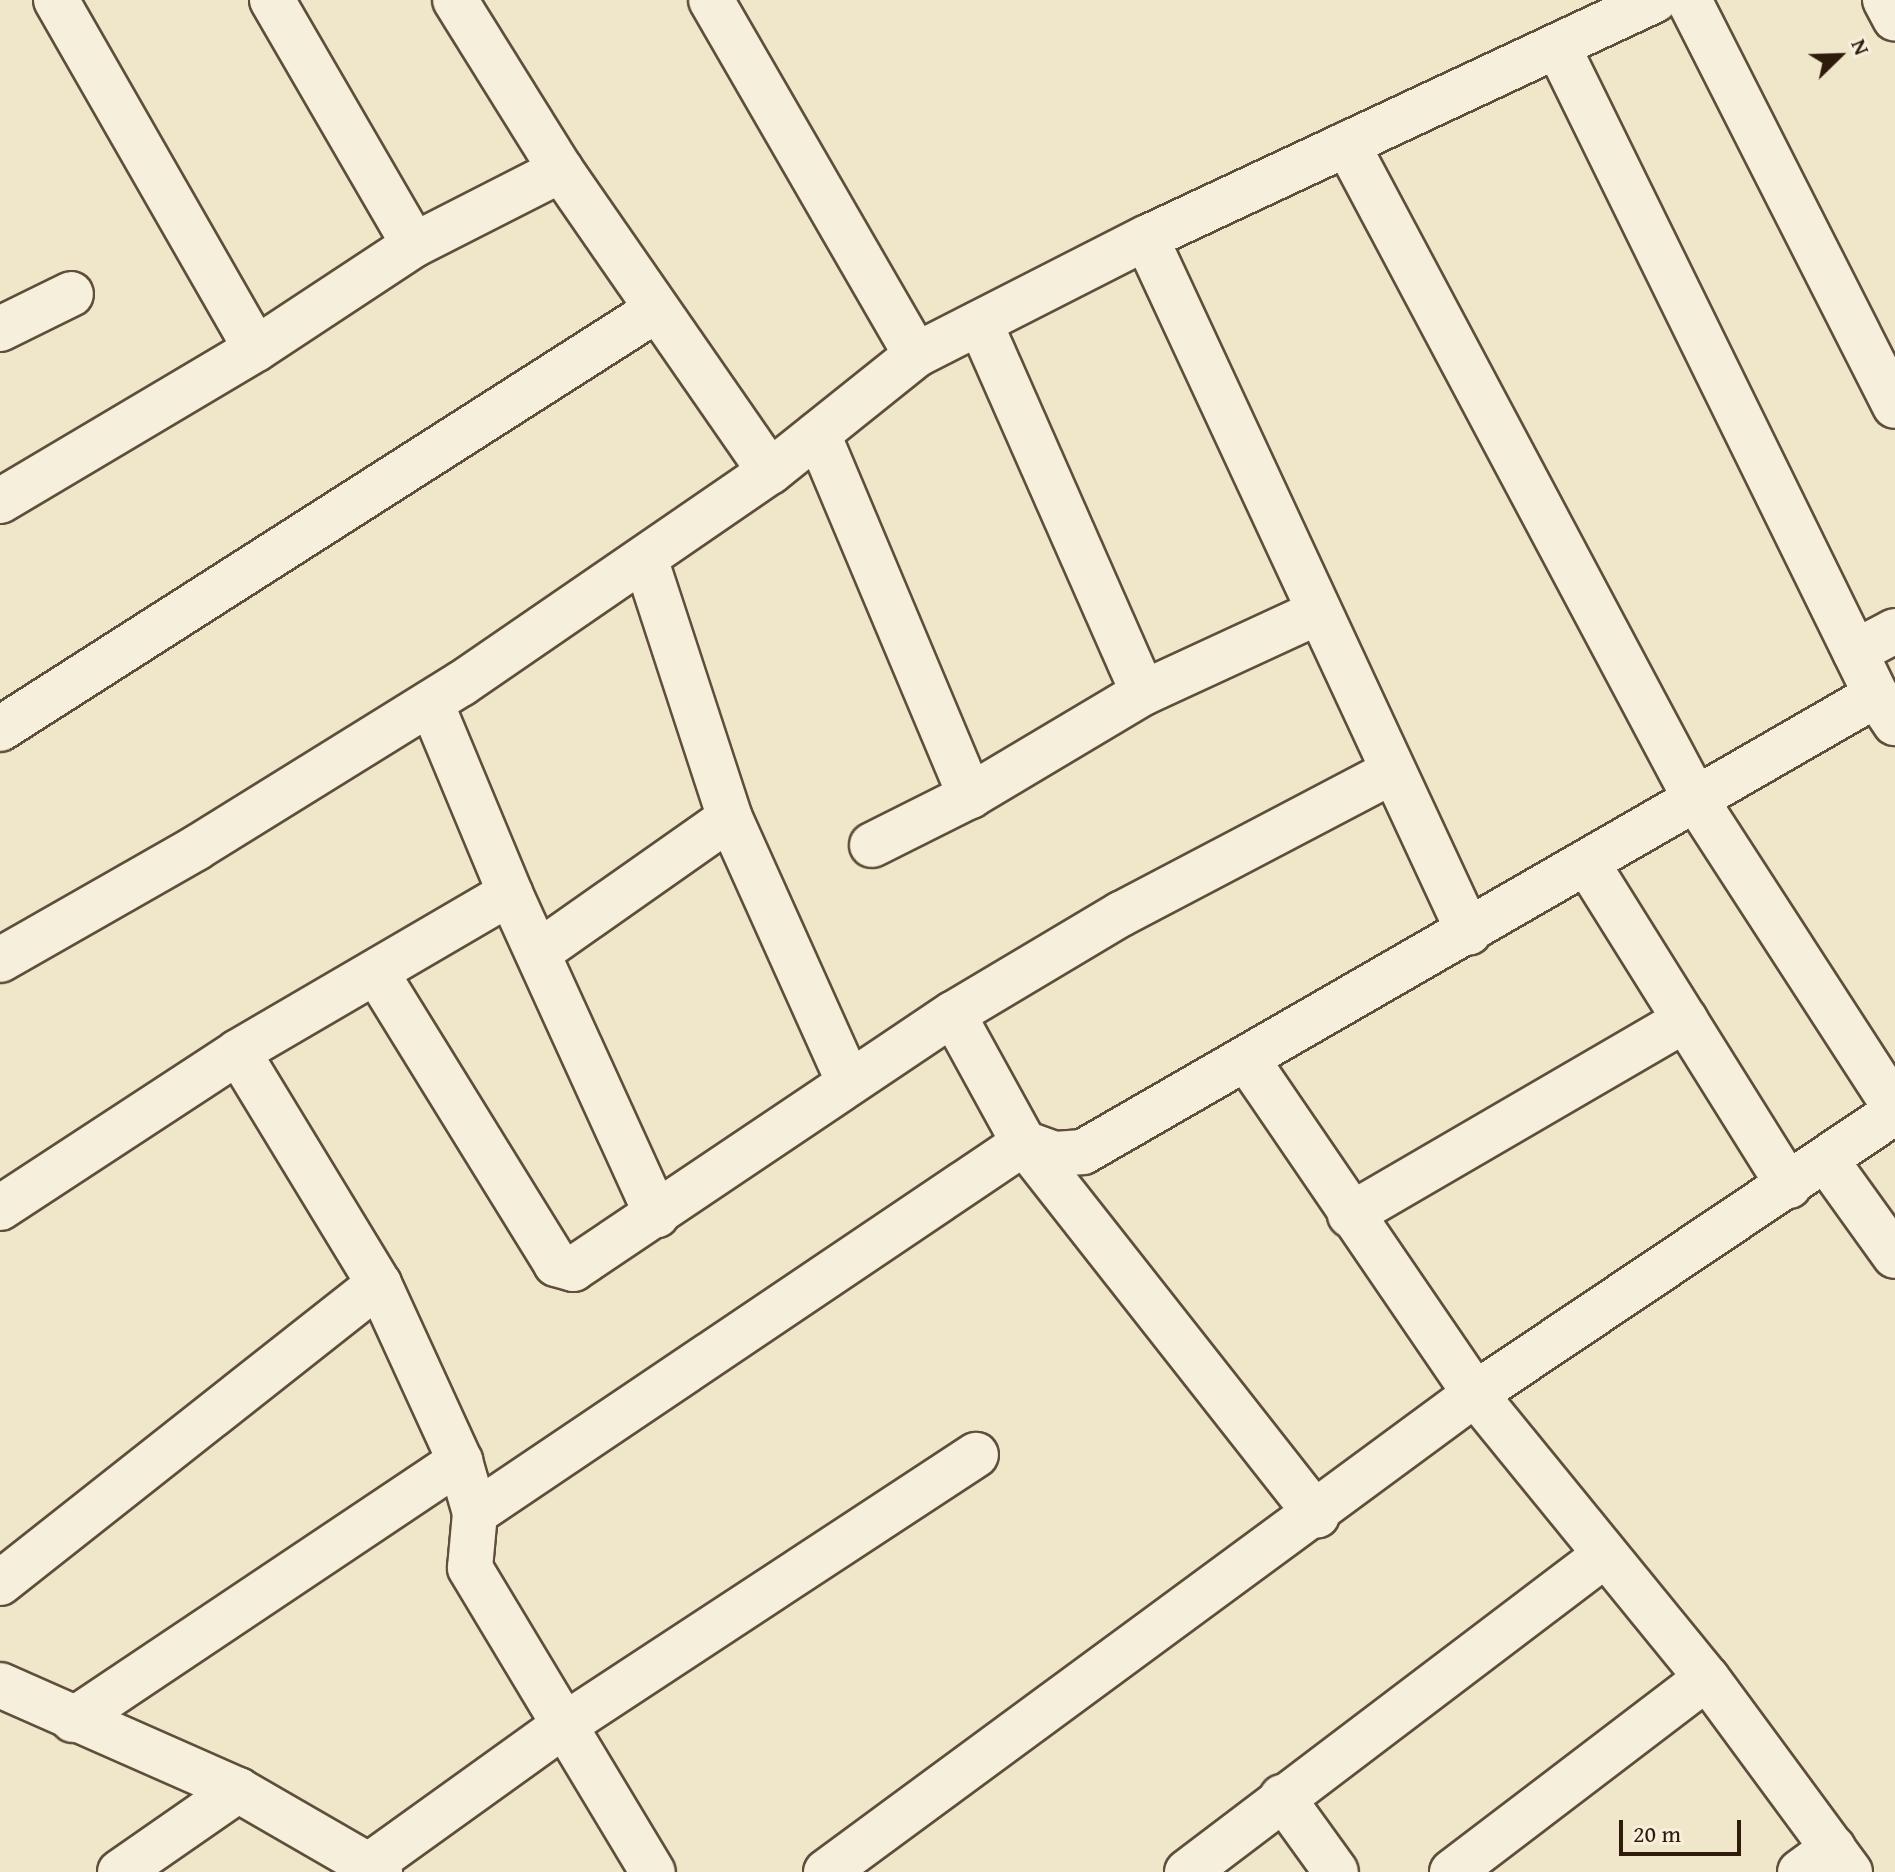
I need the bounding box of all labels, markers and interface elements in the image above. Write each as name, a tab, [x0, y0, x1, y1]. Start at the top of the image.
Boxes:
north arrow	[1799, 16, 1879, 96]
text: N	[1843, 34, 1879, 60]
scale bar	[1623, 1804, 1745, 1854]
text: 20 m	[1633, 1816, 1681, 1851]

